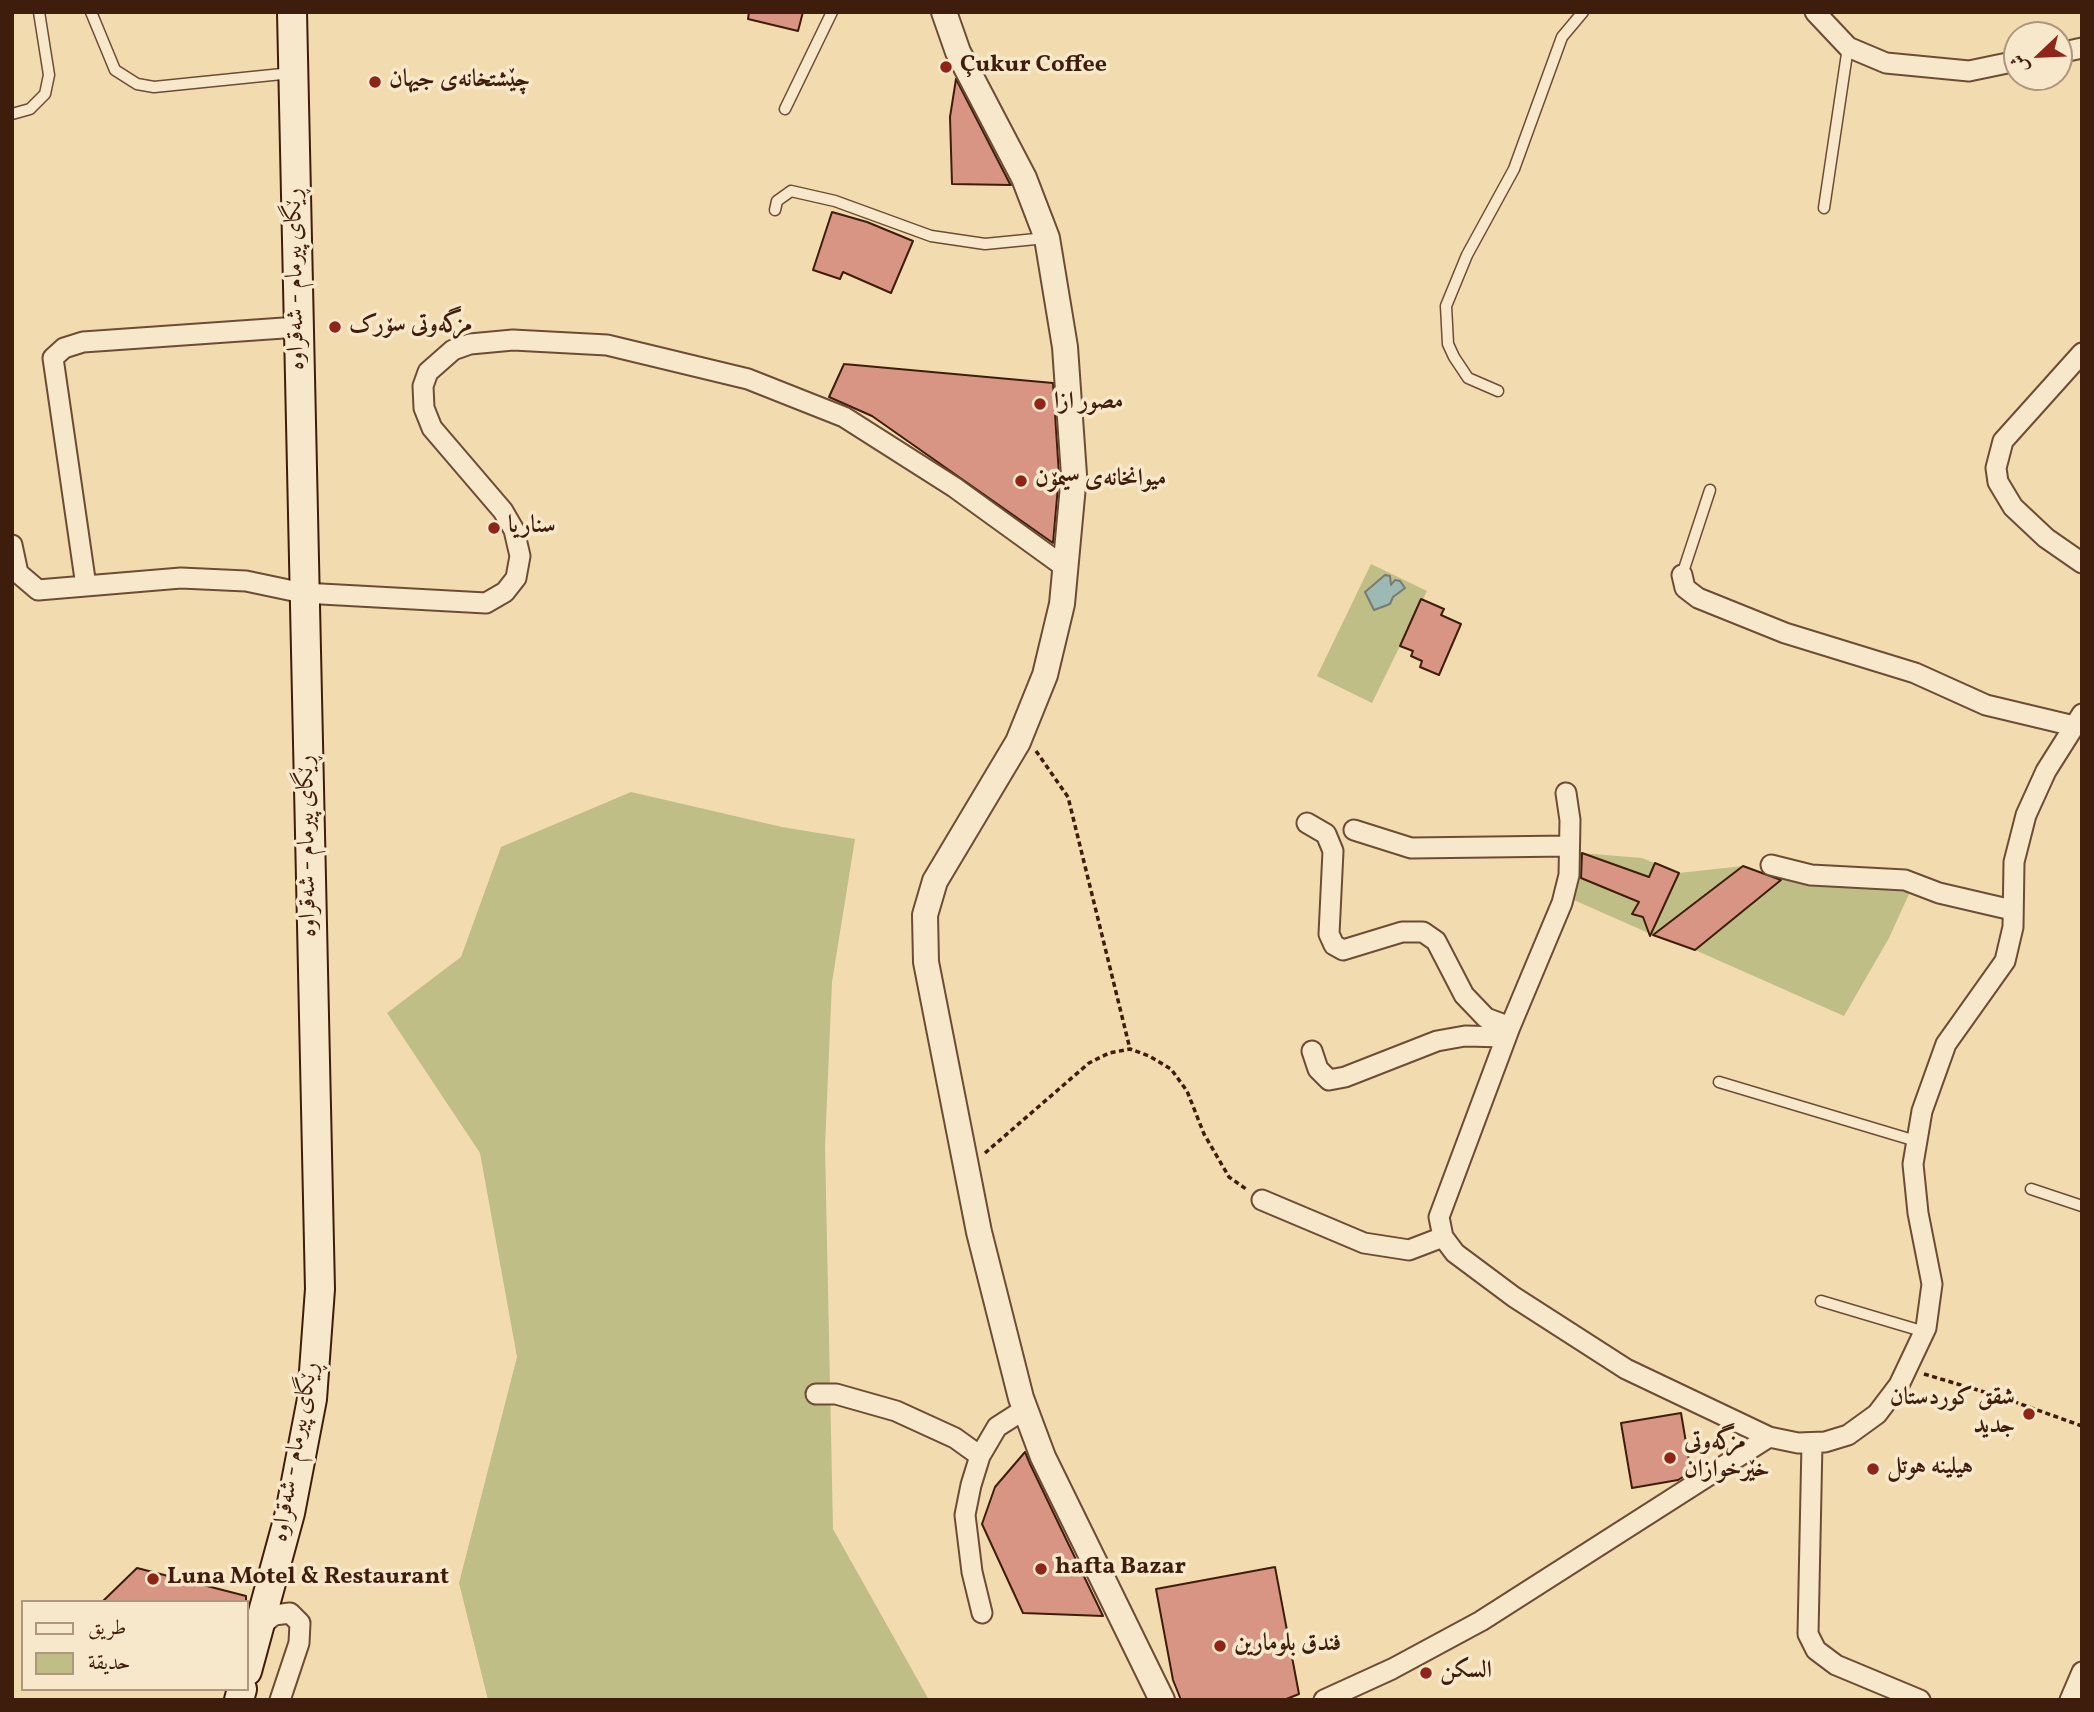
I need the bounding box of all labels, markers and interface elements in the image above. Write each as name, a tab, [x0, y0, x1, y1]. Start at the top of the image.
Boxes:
north arrow	[2003, 21, 2073, 91]
text: ش	[2005, 50, 2036, 77]
place label: Çukur Coffee	[960, 53, 1107, 81]
marker: Çukur Coffee	[938, 59, 954, 75]
place label: چێشتخانەی جیهان	[389, 68, 530, 96]
marker: چێشتخانەی جیهان	[367, 74, 383, 90]
street label: ڕێگای پیرمام - شەقراوە	[281, 188, 313, 370]
place label: مزگەوتی سۆرک	[349, 313, 472, 341]
marker: مزگەوتی سۆرک	[327, 319, 343, 335]
place label: مصور ازا	[1054, 390, 1123, 418]
marker: مصور ازا	[1032, 396, 1048, 412]
place label: میوانخانەی سیمۆن	[1035, 467, 1166, 495]
marker: میوانخانەی سیمۆن	[1013, 473, 1029, 489]
place label: سناريا	[508, 514, 556, 542]
marker: سناريا	[486, 520, 502, 536]
street label: ڕێگای پیرمام - شەقراوە	[293, 755, 325, 937]
street label: ڕێگای پیرمام - شەقراوە	[267, 1360, 327, 1544]
place label: شقق كوردستان جديد	[1890, 1386, 2015, 1442]
marker: شقق كوردستان جديد	[2021, 1406, 2037, 1422]
place label: مزگەوتی خێرخوازان	[1684, 1430, 1769, 1486]
marker: مزگەوتی خێرخوازان	[1662, 1450, 1678, 1466]
place label: هيلينه هوتل	[1887, 1455, 1973, 1483]
marker: هيلينه هوتل	[1865, 1461, 1881, 1477]
place label: hafta Bazar	[1055, 1555, 1186, 1583]
marker: hafta Bazar	[1033, 1561, 1049, 1577]
place label: Luna Motel & Restaurant	[167, 1565, 449, 1593]
marker: Luna Motel & Restaurant	[145, 1571, 161, 1587]
legend	[21, 1600, 248, 1691]
text: طريق	[88, 1614, 126, 1643]
place label: فندق بلومارين	[1234, 1632, 1341, 1660]
marker: فندق بلومارين	[1212, 1638, 1228, 1654]
text: حديقة	[88, 1649, 131, 1678]
place label: السكن	[1440, 1659, 1492, 1687]
marker: السكن	[1418, 1665, 1434, 1681]

